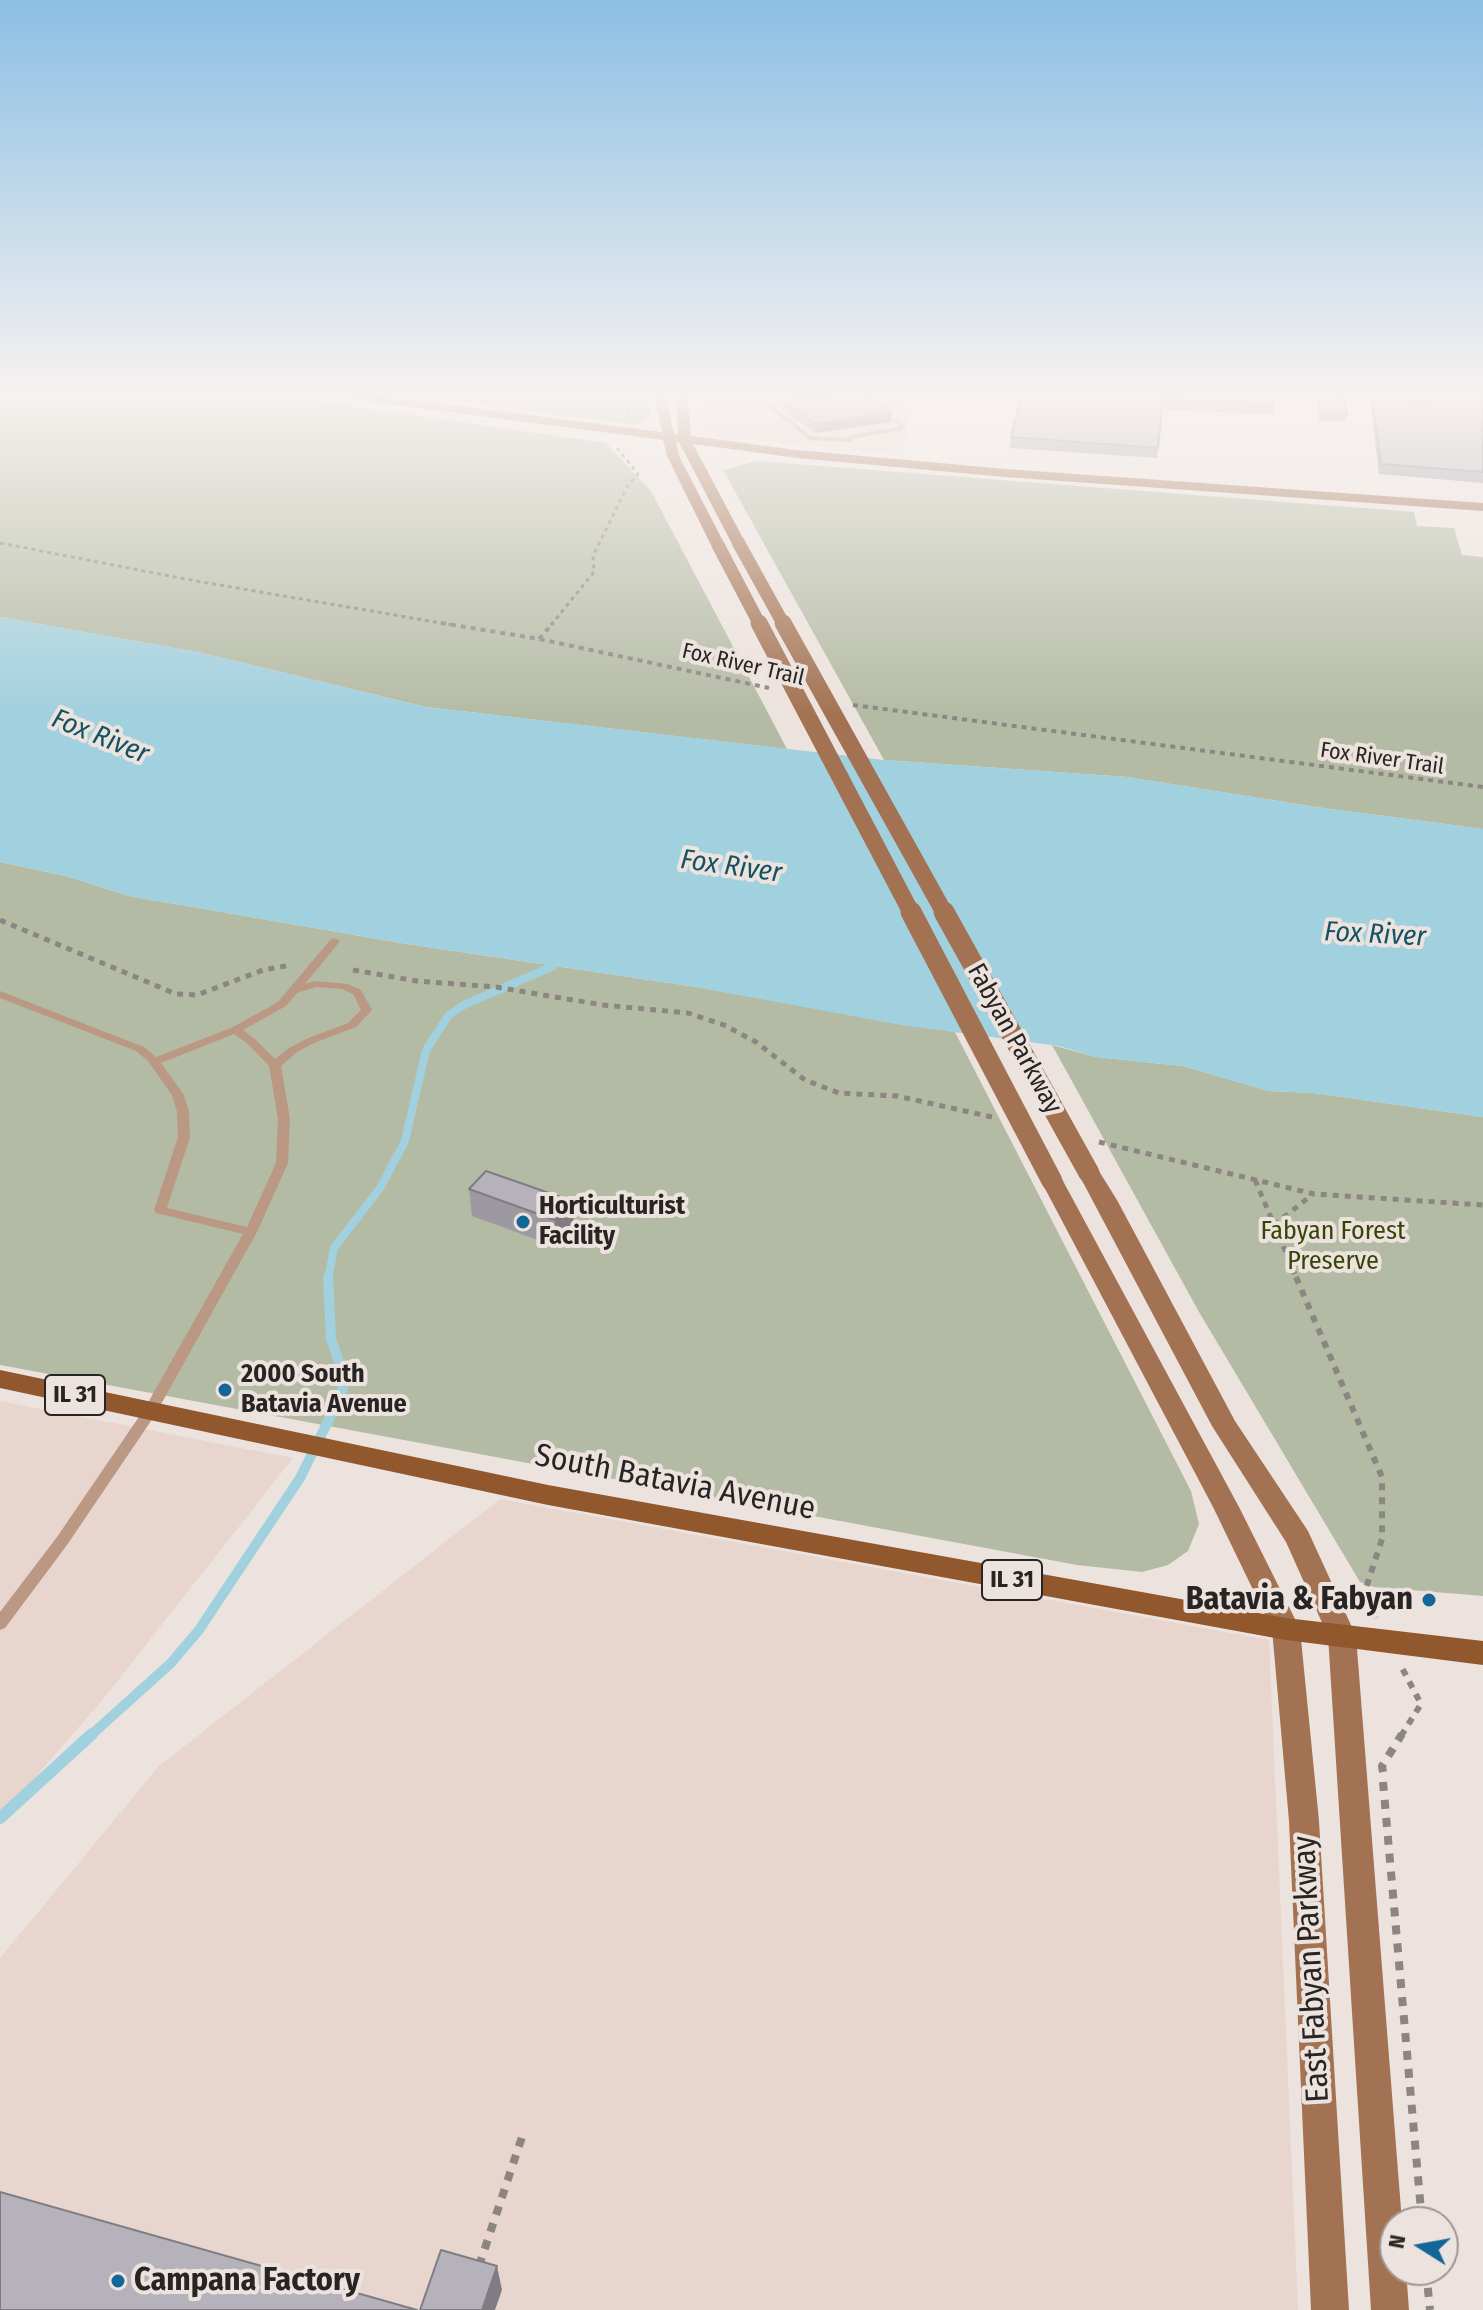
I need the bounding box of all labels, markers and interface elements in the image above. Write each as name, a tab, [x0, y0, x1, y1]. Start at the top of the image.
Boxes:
street label: Fox River Trail	[679, 638, 807, 692]
water label: Fox River	[47, 702, 153, 772]
street label: Fox River Trail	[1318, 737, 1446, 781]
water label: Fox River	[678, 843, 784, 891]
water label: Fox River	[1323, 916, 1427, 954]
street label: Fabyan Parkway	[960, 958, 1068, 1120]
place label: Horticulturist Facility	[539, 1191, 685, 1252]
marker: Horticulturist Facility	[514, 1213, 532, 1231]
park label: Fabyan Forest Preserve	[1260, 1216, 1406, 1278]
place label: 2000 South Batavia Avenue	[241, 1359, 407, 1420]
road number: IL 31	[45, 1375, 105, 1415]
marker: 2000 South Batavia Avenue	[216, 1381, 234, 1399]
street label: South Batavia Avenue	[532, 1437, 818, 1529]
road number: IL 31	[982, 1560, 1042, 1600]
place label: Batavia & Fabyan	[1186, 1581, 1413, 1619]
marker: Batavia & Fabyan	[1420, 1591, 1438, 1609]
street label: East Fabyan Parkway	[1286, 1835, 1338, 2103]
north arrow	[1379, 2206, 1459, 2286]
text: N	[1382, 2233, 1411, 2251]
place label: Campana Factory	[134, 2262, 360, 2300]
marker: Campana Factory	[109, 2272, 127, 2290]

